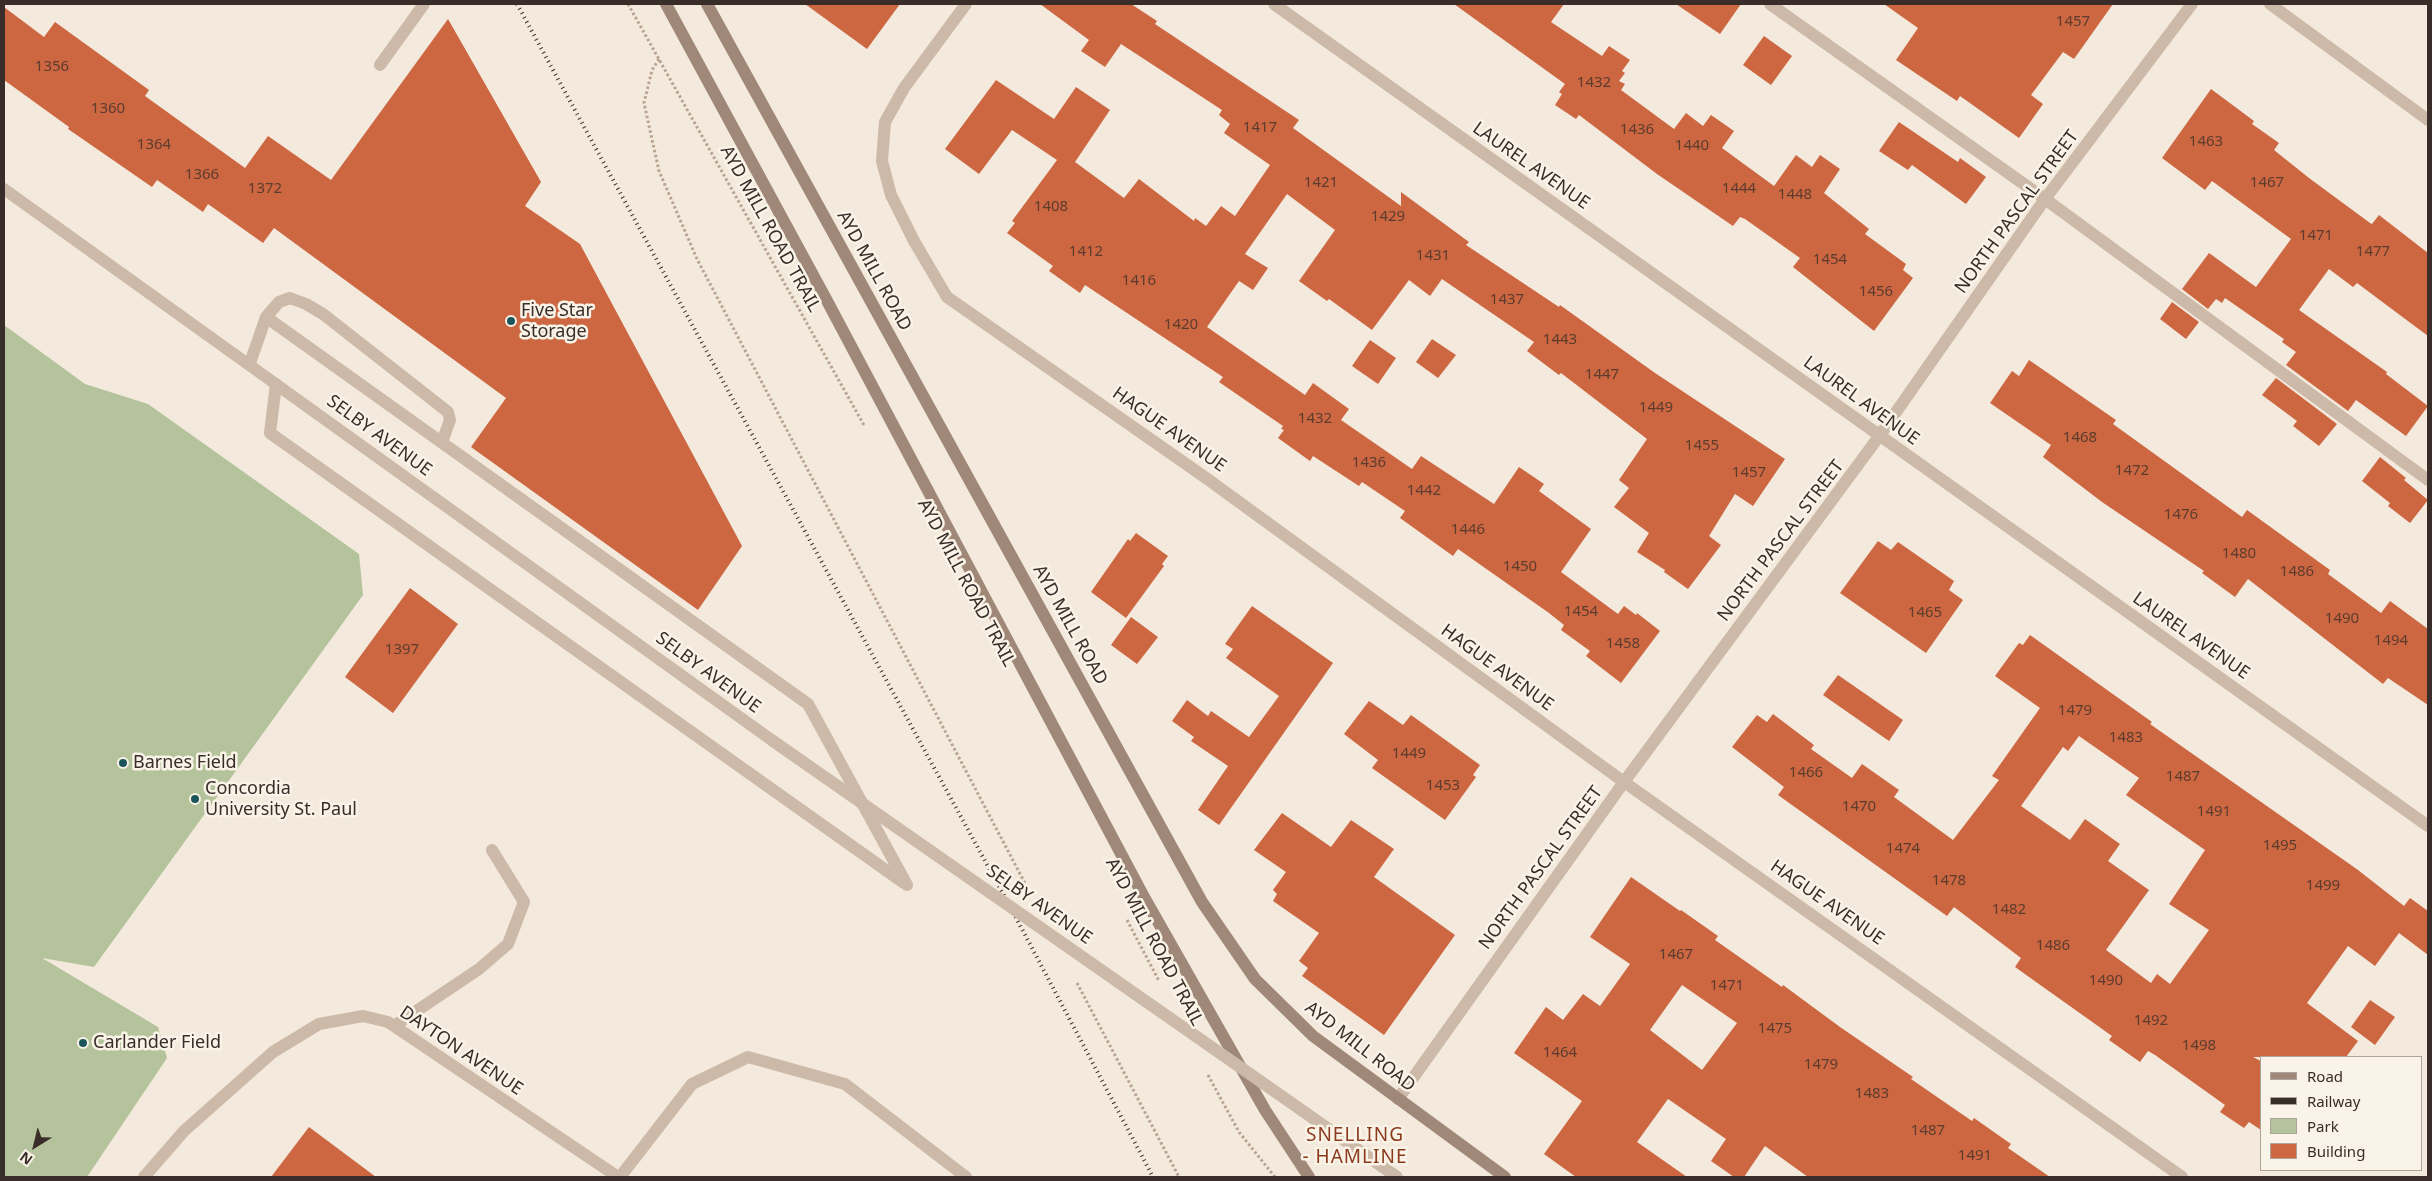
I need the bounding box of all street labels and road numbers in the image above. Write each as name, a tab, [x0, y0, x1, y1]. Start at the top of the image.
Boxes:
street label: LAUREL AVENUE	[1468, 118, 1594, 214]
street label: NORTH PASCAL STREET	[1951, 126, 2083, 298]
street label: AYD MILL ROAD TRAIL	[715, 142, 825, 316]
street label: AYD MILL ROAD	[832, 207, 916, 335]
street label: LAUREL AVENUE	[1799, 352, 1923, 450]
street label: HAGUE AVENUE	[1108, 383, 1230, 477]
street label: SELBY AVENUE	[322, 391, 436, 481]
street label: NORTH PASCAL STREET	[1713, 456, 1849, 626]
street label: AYD MILL ROAD TRAIL	[913, 495, 1019, 671]
street label: AYD MILL ROAD	[1028, 561, 1112, 689]
street label: LAUREL AVENUE	[2128, 588, 2254, 684]
street label: HAGUE AVENUE	[1437, 620, 1557, 716]
street label: SELBY AVENUE	[651, 628, 765, 718]
street label: NORTH PASCAL STREET	[1475, 782, 1607, 954]
street label: AYD MILL ROAD TRAIL	[1101, 854, 1207, 1030]
street label: HAGUE AVENUE	[1766, 856, 1888, 950]
street label: SELBY AVENUE	[982, 860, 1096, 950]
street label: AYD MILL ROAD	[1301, 997, 1419, 1097]
street label: DAYTON AVENUE	[395, 1002, 527, 1100]

